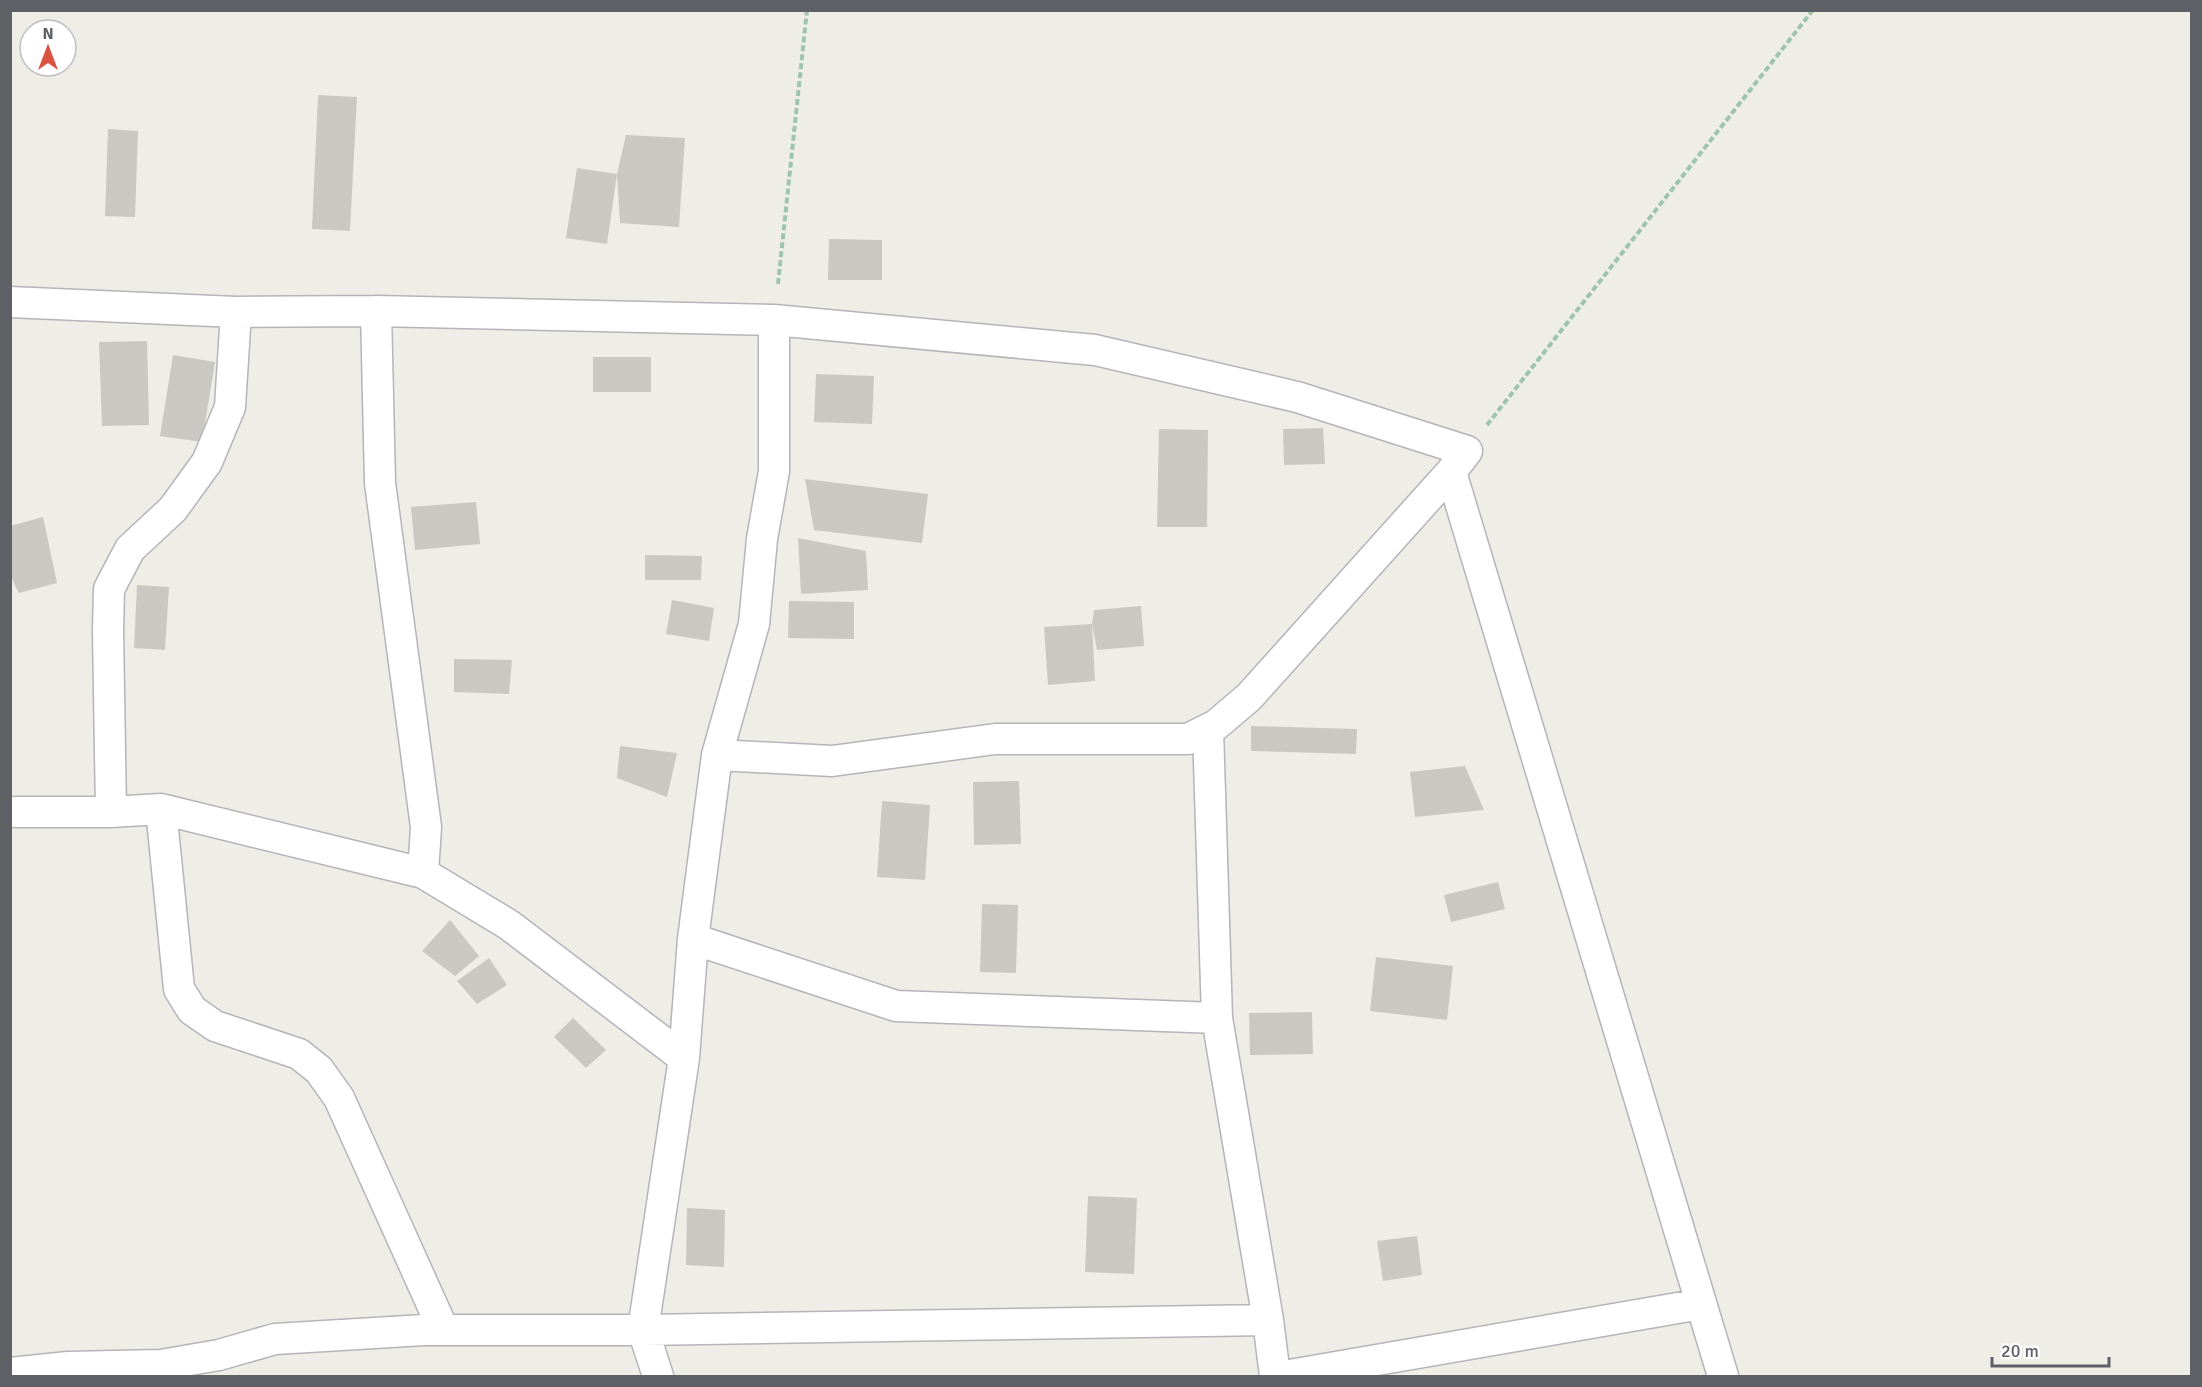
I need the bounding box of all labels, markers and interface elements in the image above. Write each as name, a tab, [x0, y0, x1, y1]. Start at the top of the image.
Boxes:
north arrow	[18, 18, 78, 78]
text: N	[42, 24, 54, 44]
scale bar	[1992, 1330, 2109, 1368]
text: 20 m	[2001, 1340, 2039, 1362]

